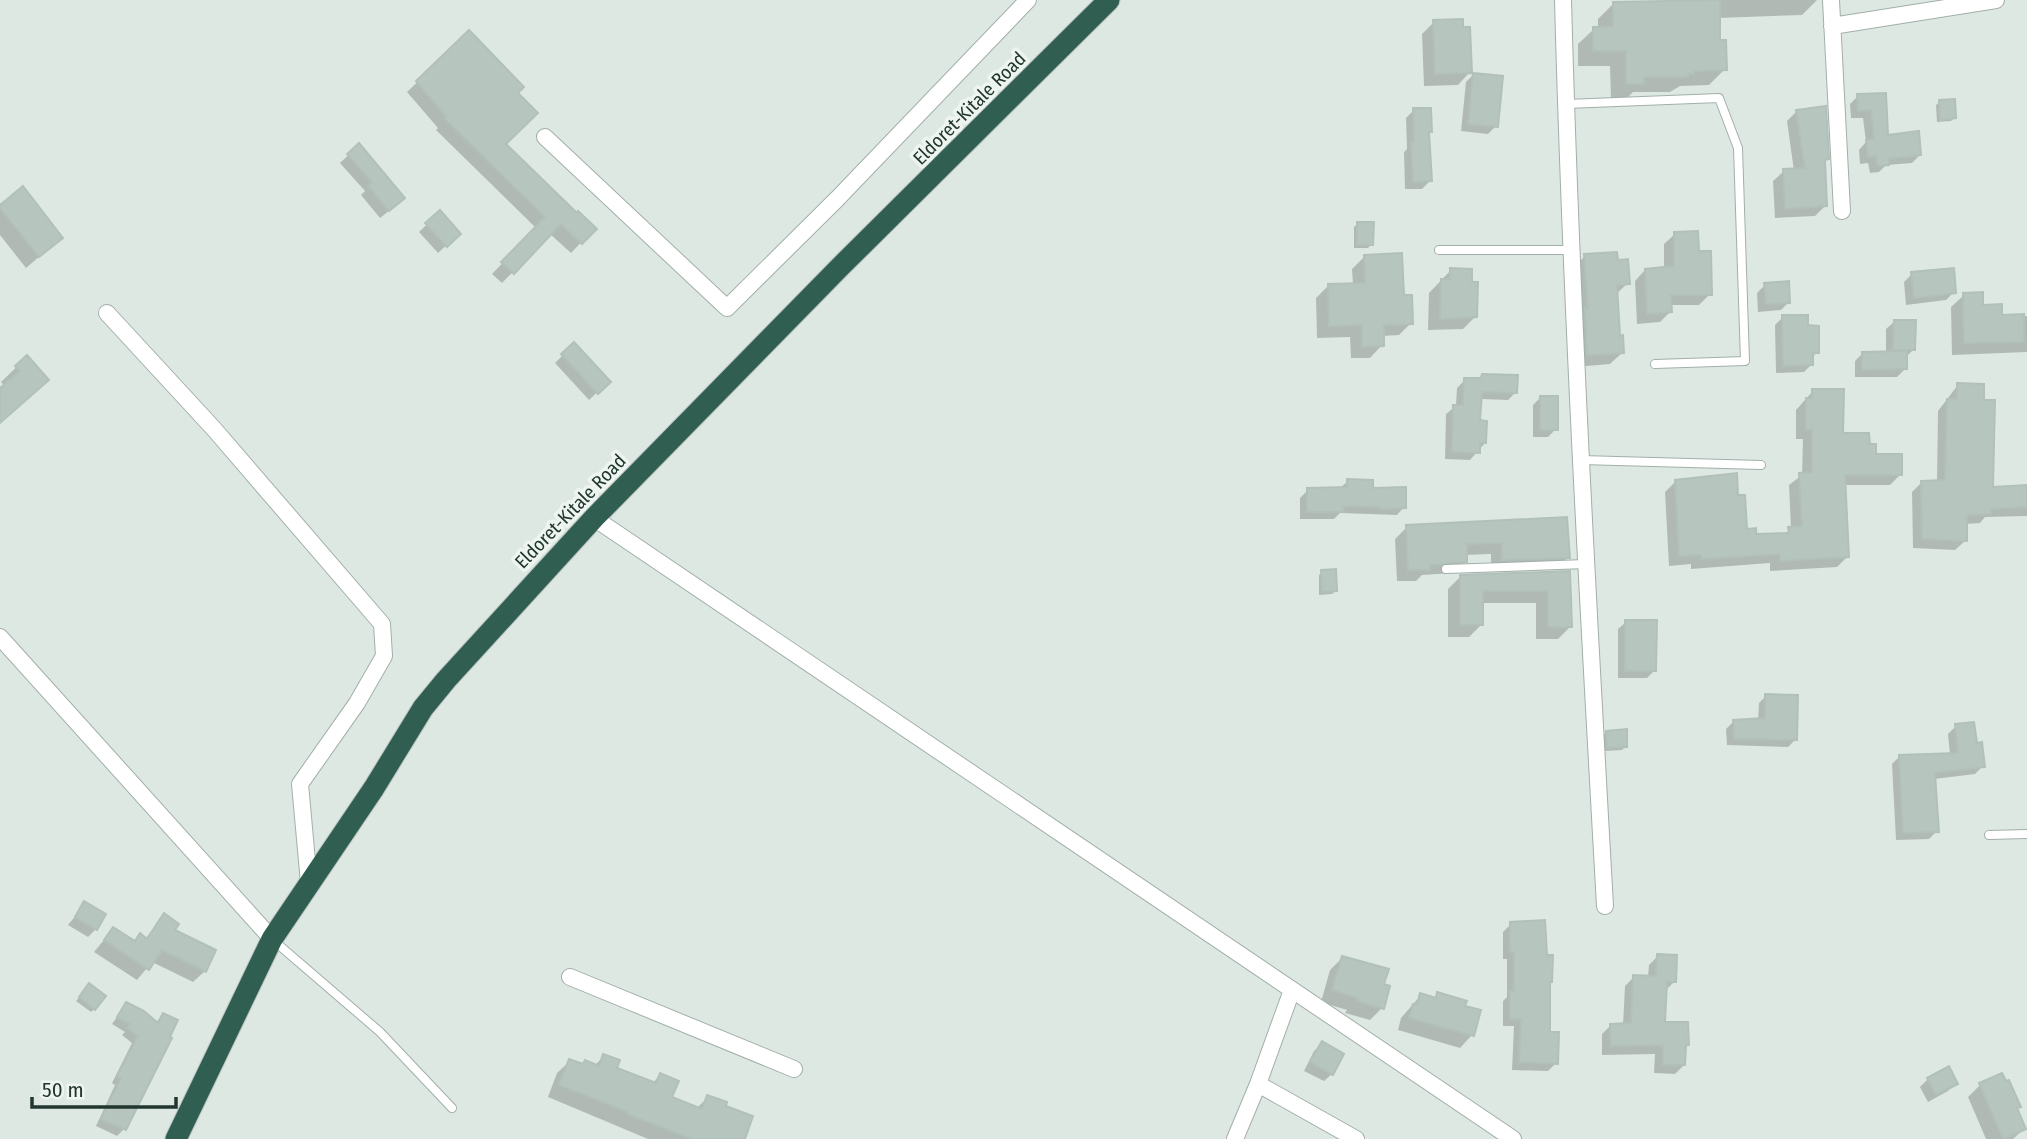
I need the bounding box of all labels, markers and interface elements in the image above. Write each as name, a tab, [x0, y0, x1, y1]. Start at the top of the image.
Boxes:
street label: Eldoret-Kitale Road	[908, 47, 1031, 170]
street label: Eldoret-Kitale Road	[510, 449, 631, 573]
scale bar	[32, 1066, 175, 1110]
text: 50 m	[42, 1077, 84, 1103]

